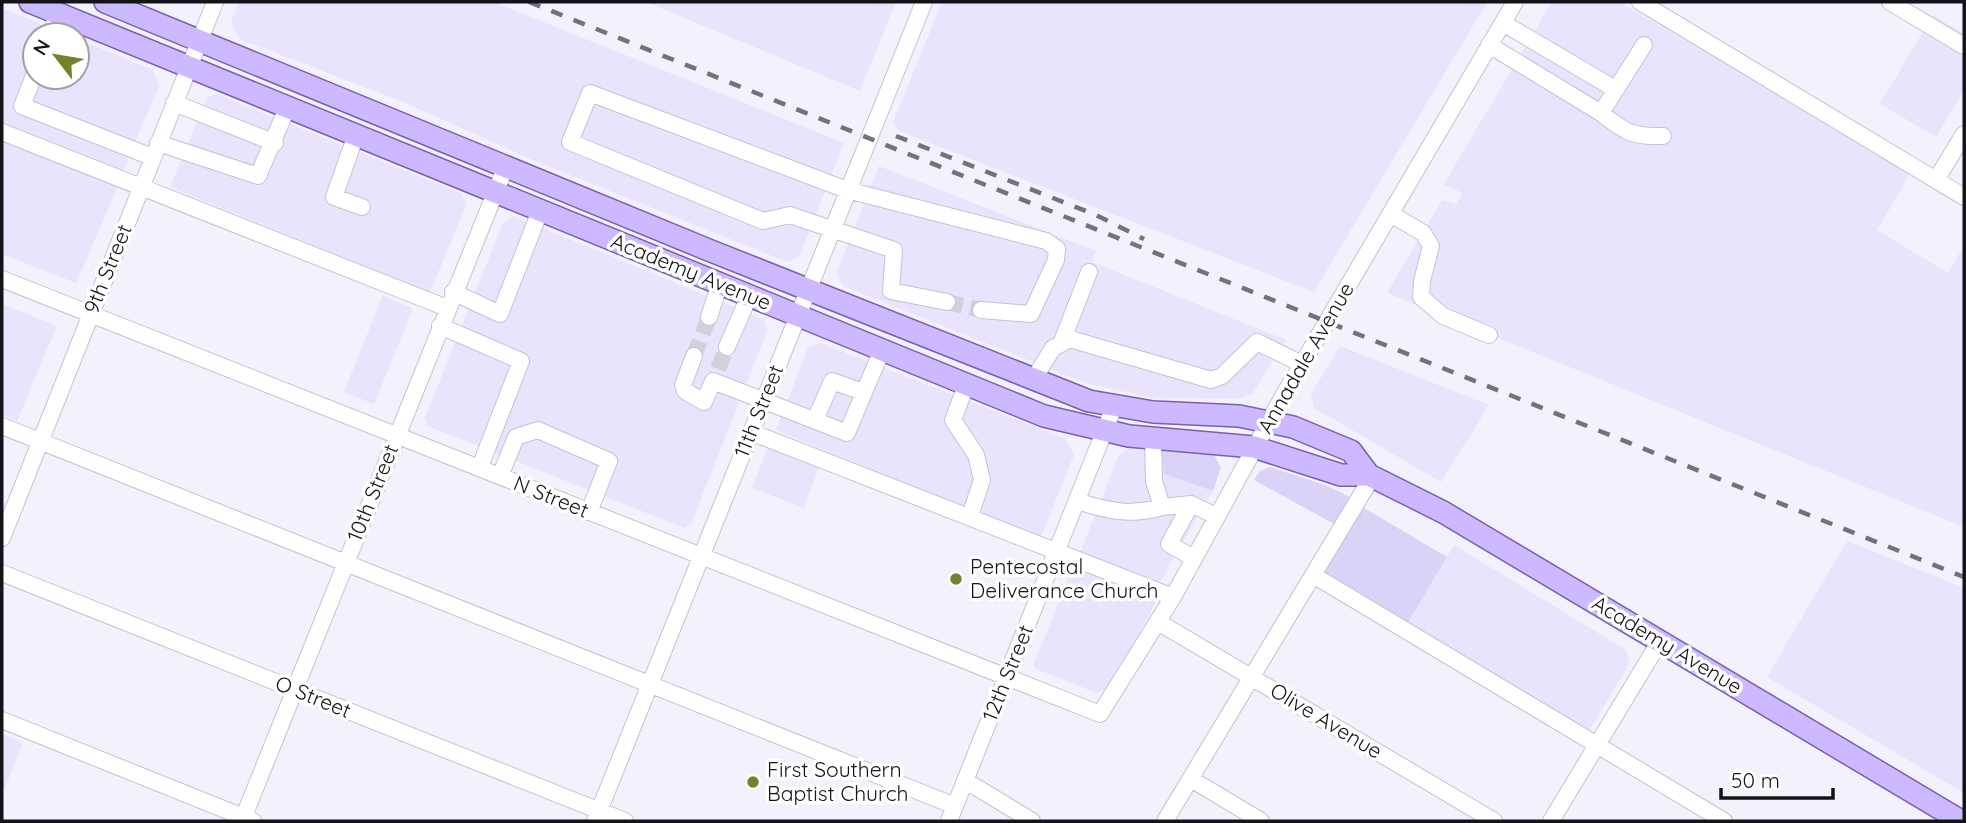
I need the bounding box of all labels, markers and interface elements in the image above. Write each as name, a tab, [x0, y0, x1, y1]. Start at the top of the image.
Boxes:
north arrow	[21, 21, 91, 91]
text: N	[28, 35, 55, 59]
street label: 9th Street	[77, 220, 137, 317]
street label: Academy Avenue	[608, 227, 775, 315]
street label: Annadale Avenue	[1251, 277, 1359, 438]
street label: 11th Street	[728, 360, 788, 461]
street label: 10th Street	[341, 440, 403, 545]
street label: N Street	[510, 469, 593, 523]
place label: Pentecostal Deliverance Church	[970, 553, 1159, 603]
marker: Pentecostal Deliverance Church	[948, 571, 964, 587]
street label: Academy Avenue	[1588, 589, 1747, 699]
street label: 12th Street	[976, 621, 1038, 725]
street label: O Street	[272, 669, 355, 723]
street label: Olive Avenue	[1266, 677, 1387, 764]
place label: First Southern Baptist Church	[767, 756, 908, 806]
scale bar	[1721, 756, 1833, 800]
text: 50 m	[1731, 767, 1780, 793]
marker: First Southern Baptist Church	[745, 774, 761, 790]

